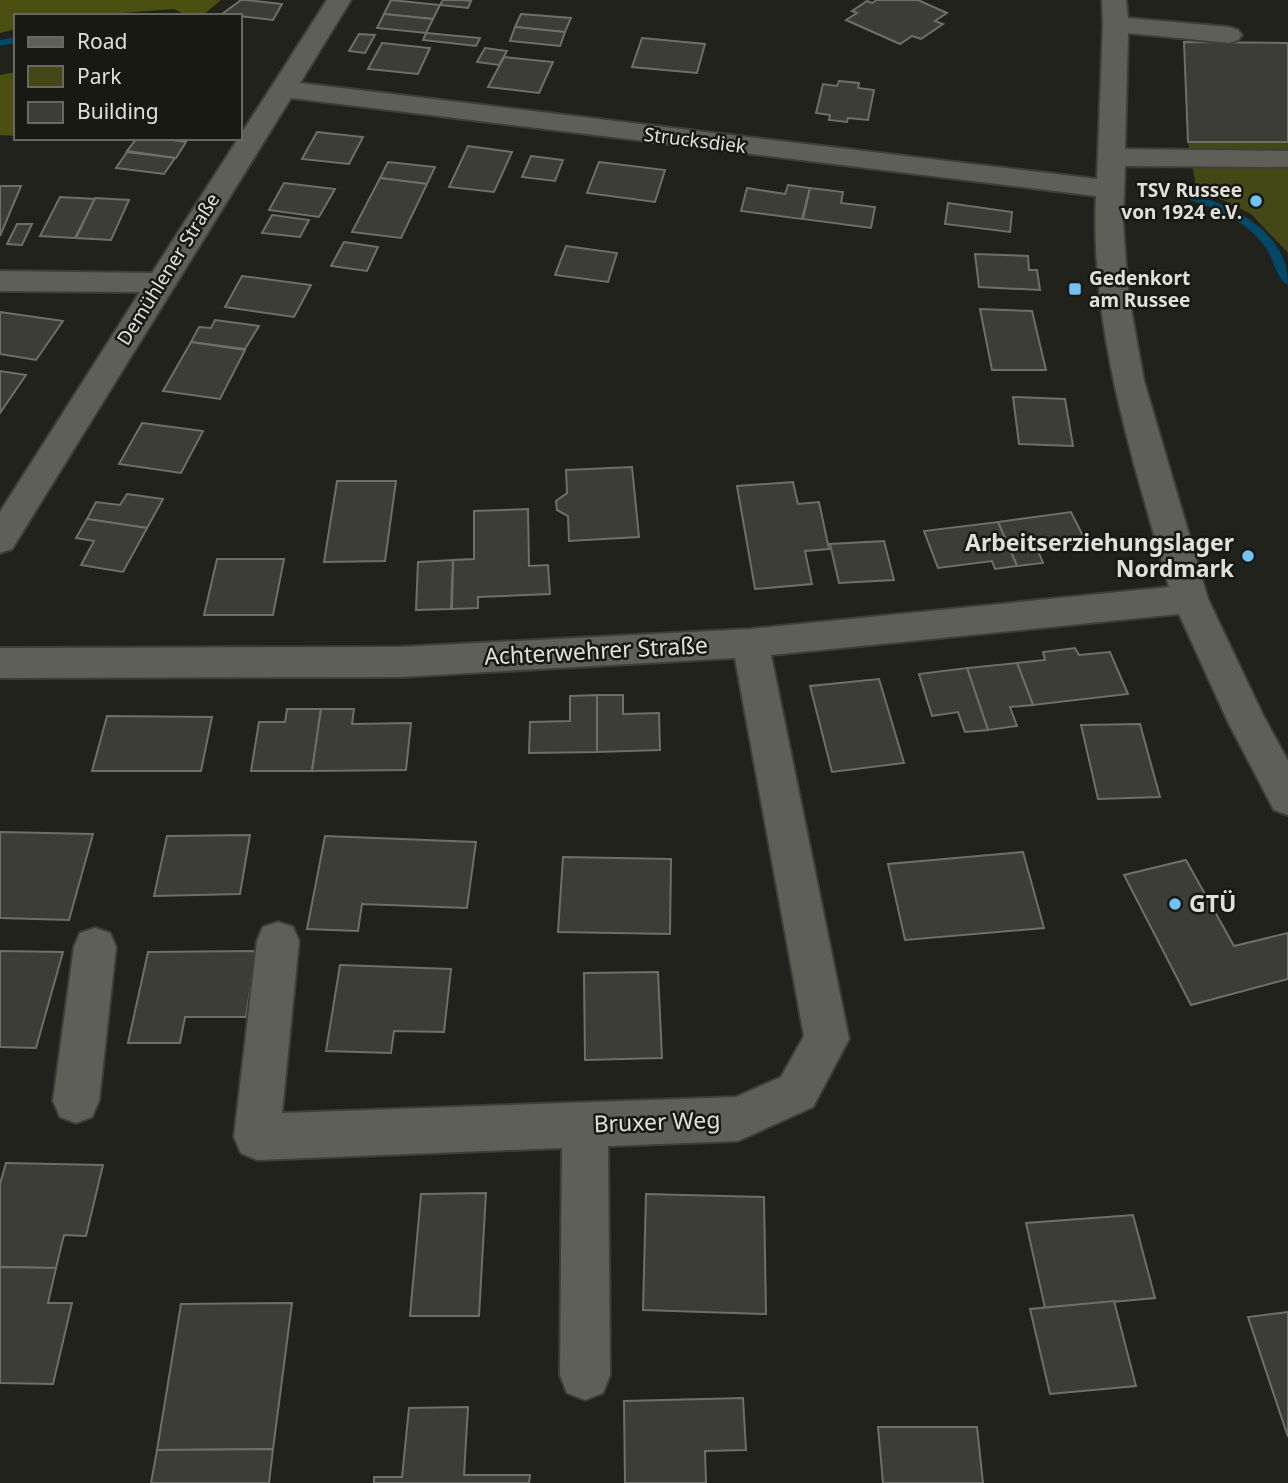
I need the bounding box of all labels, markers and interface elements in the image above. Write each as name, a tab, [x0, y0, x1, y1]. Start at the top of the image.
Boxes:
legend	[14, 14, 242, 140]
text: Road	[77, 27, 127, 55]
text: Park	[77, 62, 122, 90]
text: Building	[77, 97, 159, 125]
street label: Strucksdiek	[642, 121, 748, 159]
place label: TSV Russee von 1924 e.V.	[1121, 177, 1242, 225]
street label: Demühlener Straße	[111, 188, 225, 350]
marker: TSV Russee von 1924 e.V.	[1248, 193, 1264, 209]
place label: Gedenkort am Russee	[1089, 265, 1190, 313]
marker: Gedenkort am Russee	[1067, 281, 1083, 297]
place label: Arbeitserziehungslager Nordmark	[965, 526, 1235, 584]
marker: Arbeitserziehungslager Nordmark	[1240, 548, 1256, 564]
street label: Achterwehrer Straße	[483, 628, 709, 672]
place label: GTÜ	[1189, 887, 1236, 919]
marker: GTÜ	[1167, 896, 1183, 912]
street label: Bruxer Weg	[593, 1103, 721, 1139]

